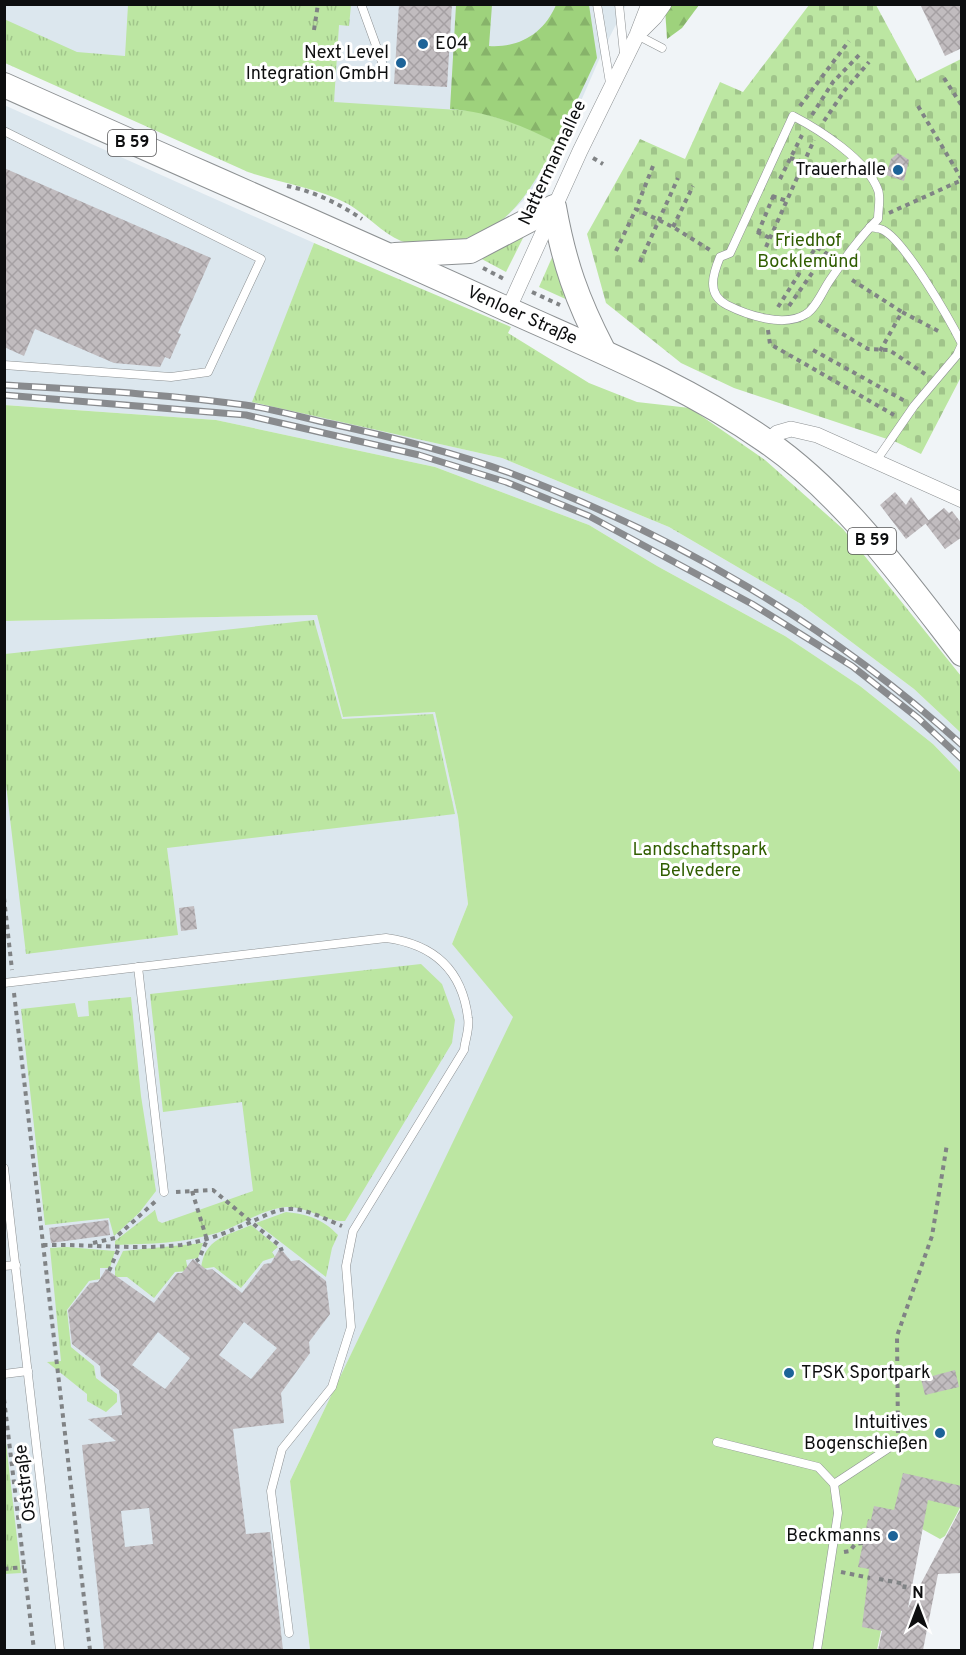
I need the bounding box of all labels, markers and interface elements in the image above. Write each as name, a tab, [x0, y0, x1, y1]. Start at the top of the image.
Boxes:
place label: E04	[435, 33, 469, 56]
marker: E04	[416, 37, 430, 51]
place label: Next Level Integration GmbH	[246, 42, 389, 86]
marker: Next Level Integration GmbH	[394, 56, 408, 70]
street label: Nattermannallee	[514, 97, 592, 229]
road number: B 59	[108, 130, 156, 156]
place label: Trauerhalle	[795, 159, 886, 182]
marker: Trauerhalle	[891, 163, 905, 177]
park label: Friedhof Bocklemünd	[757, 230, 859, 274]
street label: Venloer Straße	[463, 281, 581, 350]
road number: B 59	[848, 528, 896, 554]
park label: Landschaftspark Belvedere	[632, 839, 768, 883]
place label: TPSK Sportpark	[801, 1362, 930, 1385]
marker: TPSK Sportpark	[782, 1366, 796, 1380]
place label: Intuitives Bogenschießen	[804, 1412, 928, 1456]
marker: Intuitives Bogenschießen	[933, 1426, 947, 1440]
street label: Oststraße	[10, 1443, 42, 1523]
place label: Beckmanns	[786, 1525, 881, 1548]
marker: Beckmanns	[886, 1529, 900, 1543]
north arrow	[888, 1577, 948, 1637]
text: N	[912, 1584, 924, 1604]

